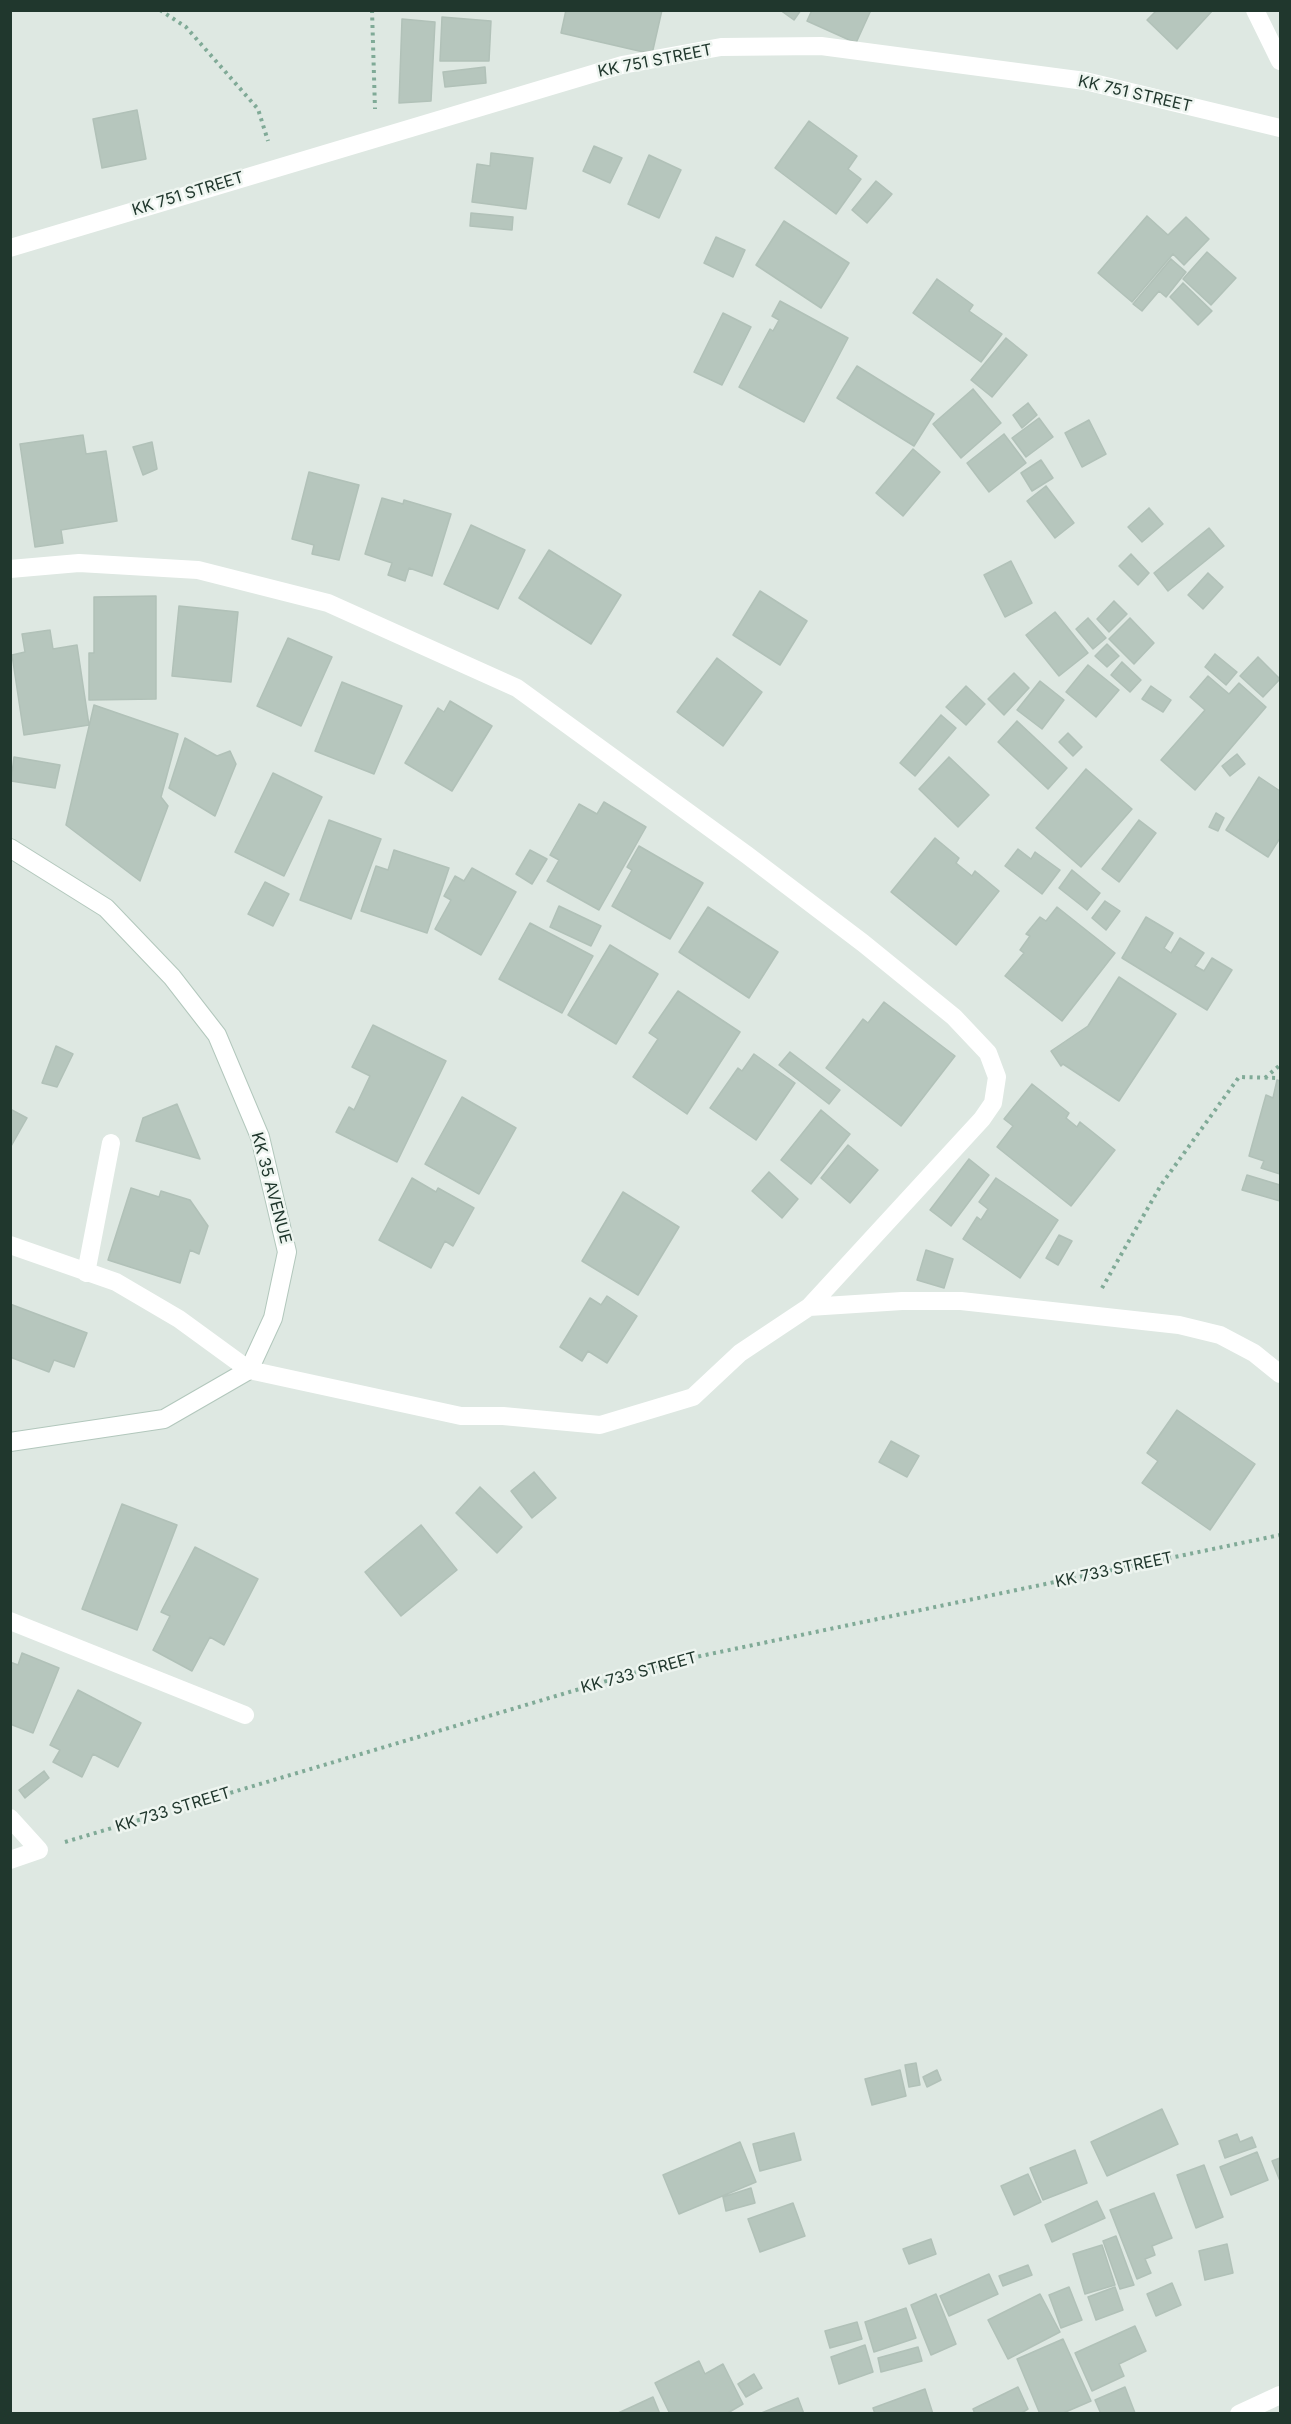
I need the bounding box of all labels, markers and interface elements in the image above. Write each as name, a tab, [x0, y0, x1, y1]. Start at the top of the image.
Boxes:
street label: KK 751 STREET	[596, 41, 714, 81]
street label: KK 751 STREET	[1076, 72, 1194, 116]
street label: KK 751 STREET	[130, 168, 246, 220]
street label: KK 35 AVENUE	[247, 1130, 295, 1246]
street label: KK 733 STREET	[1054, 1548, 1174, 1592]
street label: KK 733 STREET	[579, 1648, 699, 1698]
street label: KK 733 STREET	[113, 1783, 233, 1837]

